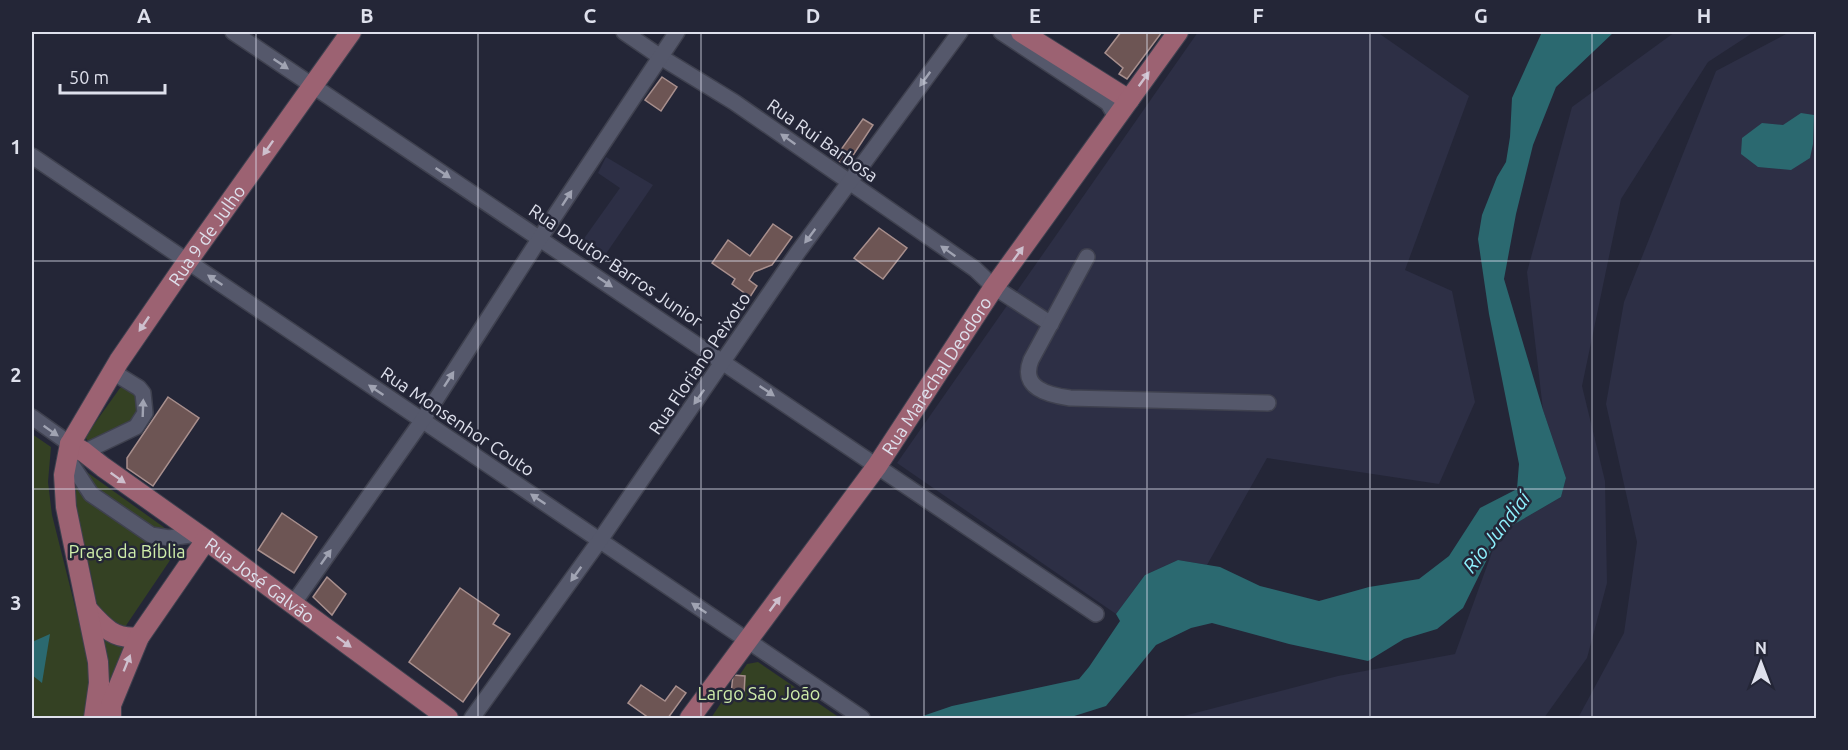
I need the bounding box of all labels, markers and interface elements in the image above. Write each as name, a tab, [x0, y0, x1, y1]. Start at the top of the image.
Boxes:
text: A	[137, 4, 151, 27]
text: B	[360, 4, 374, 27]
text: C	[584, 4, 597, 27]
text: D	[806, 4, 820, 27]
text: E	[1029, 4, 1041, 27]
text: F	[1252, 4, 1264, 27]
text: G	[1474, 4, 1488, 27]
text: H	[1697, 4, 1711, 27]
scale bar	[60, 57, 165, 95]
one-way arrow	[273, 58, 289, 69]
text: 50 m	[69, 67, 109, 87]
one-way arrow	[919, 70, 931, 86]
one-way arrow	[1138, 71, 1150, 87]
street label: Rua Rui Barbosa	[764, 94, 882, 186]
one-way arrow	[781, 133, 797, 145]
text: 1	[10, 135, 22, 158]
one-way arrow	[263, 140, 275, 155]
one-way arrow	[434, 167, 450, 179]
street label: Rua 9 de Julho	[164, 181, 249, 289]
one-way arrow	[561, 189, 572, 206]
street label: Rua Doutor Barros Junior	[526, 199, 707, 331]
one-way arrow	[804, 228, 816, 244]
one-way arrow	[941, 245, 957, 257]
one-way arrow	[1012, 247, 1024, 263]
one-way arrow	[206, 275, 223, 286]
one-way arrow	[596, 276, 612, 288]
street label: Rua Floriano Peixoto	[644, 288, 754, 438]
street label: Rua Marechal Deodoro	[877, 293, 995, 458]
one-way arrow	[138, 316, 150, 332]
street label: Rua Monsenhor Couto	[378, 362, 538, 480]
text: 2	[10, 363, 22, 386]
one-way arrow	[444, 371, 455, 387]
one-way arrow	[369, 384, 385, 396]
one-way arrow	[758, 385, 775, 396]
one-way arrow	[693, 388, 705, 404]
one-way arrow	[139, 398, 148, 417]
one-way arrow	[42, 425, 58, 437]
one-way arrow	[110, 472, 126, 483]
water label: Rio Jundiaí	[1457, 486, 1536, 577]
one-way arrow	[530, 494, 546, 505]
street label: Rua José Galvão	[202, 533, 319, 627]
park label: Praça da Bíblia	[68, 541, 186, 561]
one-way arrow	[320, 549, 332, 565]
one-way arrow	[570, 565, 582, 581]
text: 3	[10, 591, 22, 614]
one-way arrow	[769, 596, 782, 612]
one-way arrow	[692, 602, 708, 614]
north arrow	[1731, 633, 1791, 693]
one-way arrow	[335, 636, 351, 648]
text: N	[1755, 639, 1767, 657]
one-way arrow	[123, 654, 133, 672]
park label: Largo São João	[698, 683, 820, 703]

